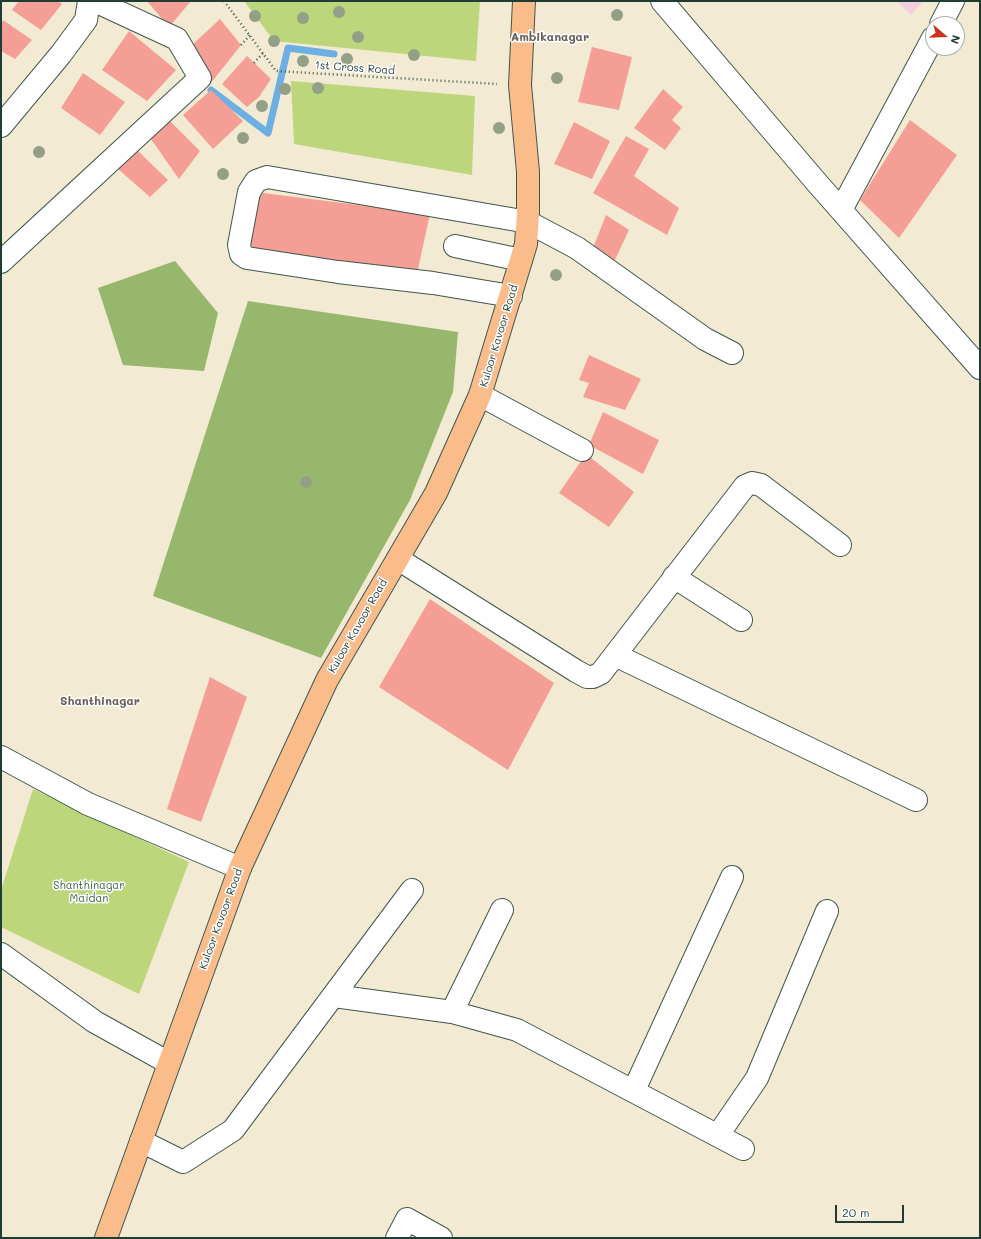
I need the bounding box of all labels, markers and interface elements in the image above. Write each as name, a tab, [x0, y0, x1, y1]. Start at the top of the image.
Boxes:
north arrow	[925, 16, 965, 56]
district label: Ambikanagar	[511, 30, 589, 44]
text: N	[947, 33, 964, 46]
street label: 1st Cross Road	[315, 59, 395, 77]
street label: Kuloor Kavoor Road	[477, 283, 521, 389]
street label: Kuloor Kavoor Road	[326, 577, 390, 675]
district label: Shanthinagar	[60, 694, 140, 708]
street label: Kuloor Kavoor Road	[197, 867, 245, 971]
park label: Shanthinagar Maidan	[53, 879, 125, 905]
scale bar	[837, 1197, 906, 1223]
text: 20 m	[842, 1204, 870, 1220]

